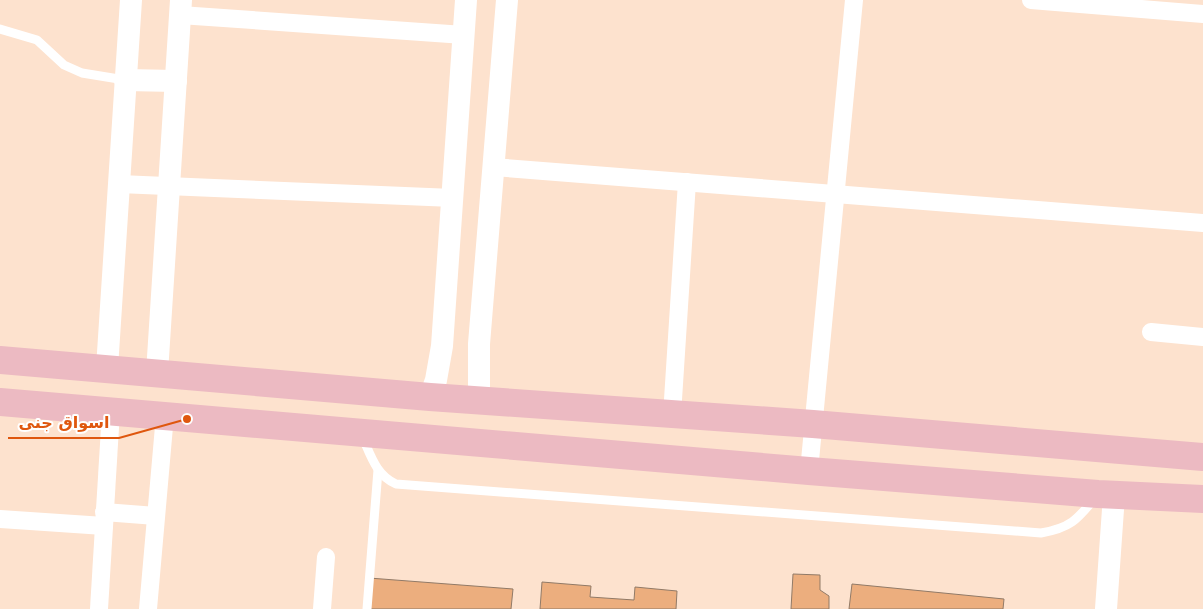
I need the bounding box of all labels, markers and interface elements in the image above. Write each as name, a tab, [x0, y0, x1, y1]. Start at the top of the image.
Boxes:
callout: اسواق جنى	[8, 407, 119, 438]
text: اسواق جنى	[19, 413, 109, 432]

